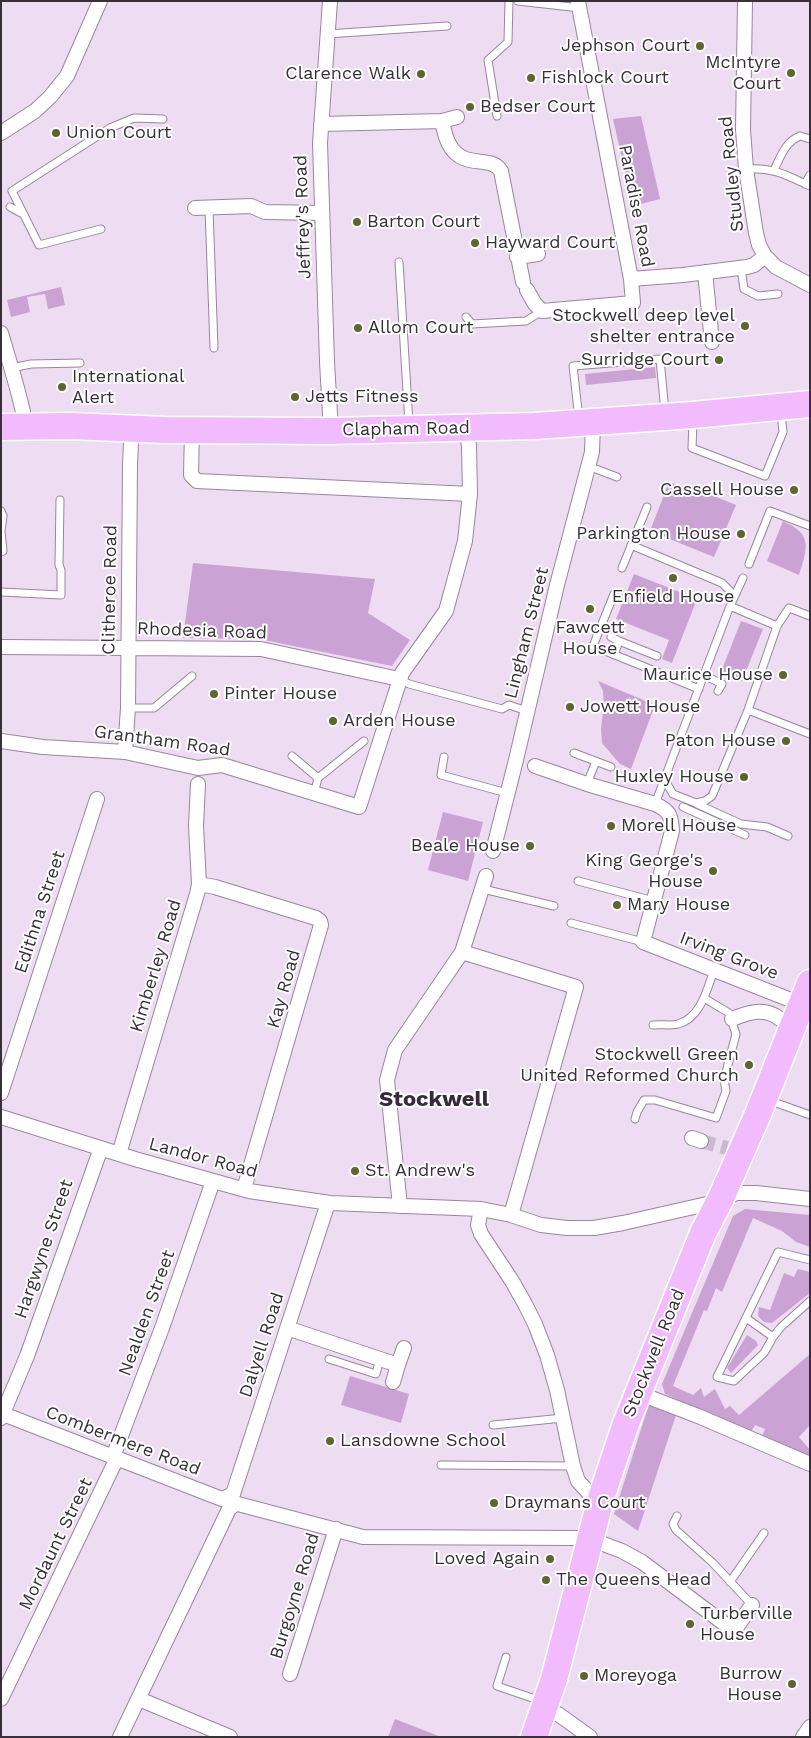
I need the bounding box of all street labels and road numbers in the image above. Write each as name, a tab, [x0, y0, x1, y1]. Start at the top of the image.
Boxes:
street label: Studley Road	[715, 115, 749, 233]
street label: Paradise Road	[614, 143, 658, 269]
street label: Jeffrey's Road	[290, 154, 316, 280]
street label: Clapham Road	[342, 417, 470, 441]
street label: Clitheroe Road	[98, 525, 122, 655]
street label: Lingham Street	[500, 565, 554, 701]
street label: Rhodesia Road	[137, 618, 267, 644]
street label: Grantham Road	[92, 721, 232, 761]
street label: Edithna Street	[10, 848, 70, 976]
street label: Kimberley Road	[126, 897, 186, 1035]
street label: Irving Grove	[676, 927, 782, 985]
street label: Kay Road	[263, 947, 305, 1031]
street label: Landor Road	[146, 1133, 260, 1183]
street label: Hargwyne Street	[10, 1177, 78, 1321]
street label: Nealden Street	[114, 1247, 180, 1379]
street label: Stockwell Road	[618, 1286, 690, 1420]
street label: Dalyell Road	[235, 1290, 289, 1400]
street label: Combermere Road	[42, 1401, 204, 1481]
street label: Mordaunt Street	[15, 1474, 97, 1614]
street label: Burgoyne Road	[266, 1530, 324, 1662]

